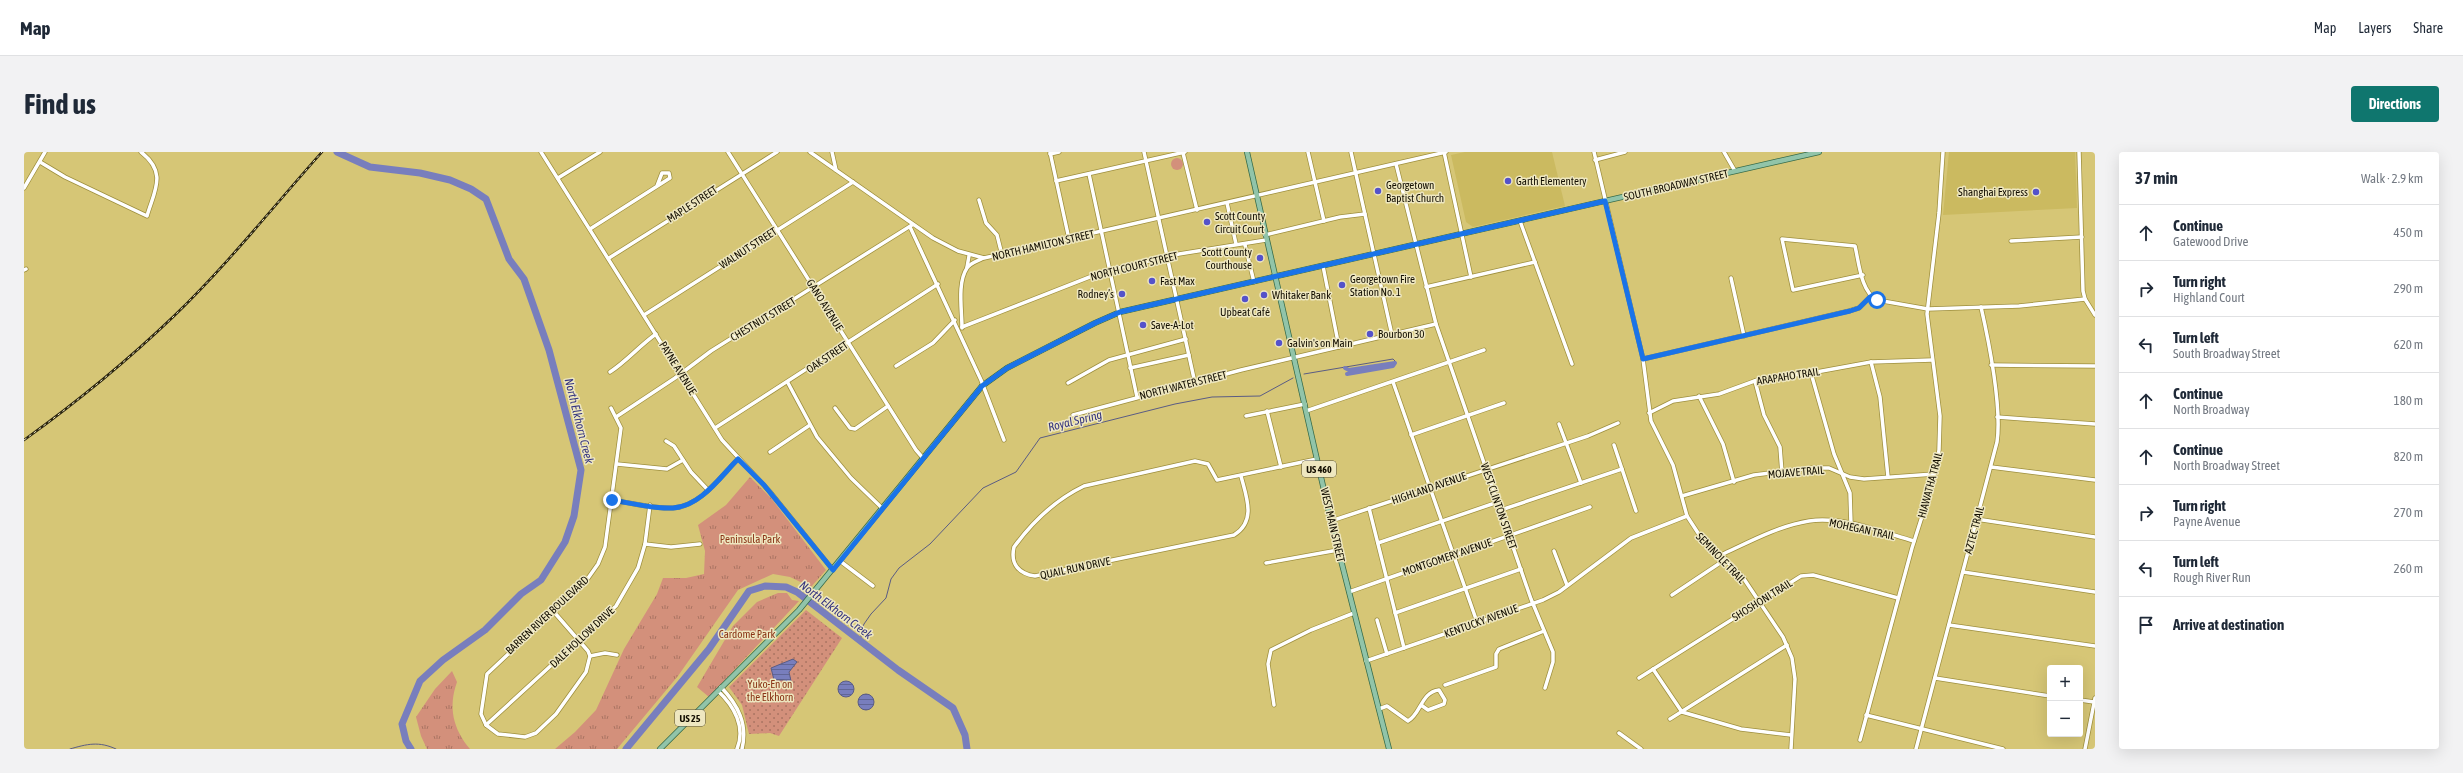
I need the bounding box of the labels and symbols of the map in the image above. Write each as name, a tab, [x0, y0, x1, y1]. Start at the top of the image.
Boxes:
street label: SOUTH BROADWAY STREET	[1623, 167, 1730, 203]
place label: Garth Elementery	[1516, 175, 1587, 187]
marker: Garth Elementery	[1503, 176, 1513, 186]
place label: Georgetown Baptist Church	[1386, 179, 1444, 204]
street label: MAPLE STREET	[665, 183, 720, 225]
marker: Georgetown Baptist Church	[1373, 186, 1383, 196]
place label: Shanghai Express	[1958, 186, 2028, 198]
marker: Shanghai Express	[2031, 187, 2041, 197]
place label: Scott County Circuit Court	[1215, 210, 1266, 235]
marker: Scott County Circuit Court	[1202, 217, 1212, 227]
street label: WALNUT STREET	[717, 225, 779, 271]
street label: NORTH HAMILTON STREET	[991, 227, 1095, 263]
place label: Scott County Courthouse	[1202, 246, 1252, 271]
street label: NORTH COURT STREET	[1089, 249, 1179, 283]
marker: Scott County Courthouse	[1255, 253, 1265, 263]
place label: Georgetown Fire Station No. 1	[1350, 273, 1415, 298]
place label: Fast Max	[1160, 275, 1195, 287]
marker: Fast Max	[1147, 276, 1157, 286]
street label: GANO AVENUE	[804, 277, 846, 333]
marker: Georgetown Fire Station No. 1	[1337, 280, 1347, 290]
place label: Rodney’s	[1078, 288, 1114, 300]
marker: Rodney’s	[1117, 289, 1127, 299]
place label: Whitaker Bank	[1272, 289, 1331, 301]
marker: Whitaker Bank	[1259, 290, 1269, 300]
route start	[1868, 291, 1886, 309]
marker: Upbeat Café	[1240, 294, 1250, 304]
street label: CHESTNUT STREET	[728, 295, 798, 343]
place label: Upbeat Café	[1220, 306, 1270, 318]
place label: Save-A-Lot	[1151, 319, 1194, 331]
marker: Save-A-Lot	[1138, 320, 1148, 330]
place label: Bourbon 30	[1378, 328, 1425, 340]
marker: Bourbon 30	[1365, 329, 1375, 339]
place label: Galvin's on Main	[1287, 337, 1352, 349]
marker: Galvin's on Main	[1274, 338, 1284, 348]
street label: PAYNE AVENUE	[657, 339, 699, 397]
street label: OAK STREET	[804, 339, 850, 375]
street label: ARAPAHO TRAIL	[1756, 365, 1821, 387]
street label: NORTH WATER STREET	[1138, 368, 1228, 402]
water label: North Elkhorn Creek	[562, 377, 597, 466]
water label: Royal Spring	[1047, 407, 1104, 434]
street label: HIAWATHA TRAIL	[1915, 450, 1945, 519]
road number: US 460	[1302, 461, 1336, 477]
street label: WEST CLINTON STREET	[1479, 461, 1519, 551]
street label: MOJAVE TRAIL	[1767, 463, 1825, 480]
street label: HIGHLAND AVENUE	[1390, 470, 1468, 506]
street label: WEST MAIN STREET	[1319, 486, 1347, 564]
route end	[603, 491, 621, 509]
street label: AZTEC TRAIL	[1962, 504, 1986, 555]
street label: MOHEGAN TRAIL	[1828, 516, 1897, 542]
street label: SEMINOLE TRAIL	[1694, 530, 1749, 586]
park label: Peninsula Park	[720, 533, 780, 545]
street label: MONTGOMERY AVENUE	[1401, 536, 1494, 578]
street label: QUAIL RUN DRIVE	[1039, 555, 1111, 581]
street label: BARREN RIVER BOULEVARD	[503, 573, 591, 657]
street label: SHOSHONI TRAIL	[1730, 576, 1795, 623]
water label: North Elkhorn Creek	[797, 578, 876, 642]
street label: KENTUCKY AVENUE	[1443, 602, 1520, 640]
street label: DALE HOLLOW DRIVE	[547, 604, 617, 670]
park label: Cardome Park	[719, 628, 775, 640]
park label: Yuko-En on the Elkhorn	[747, 678, 793, 703]
road number: US 25	[675, 710, 705, 726]

